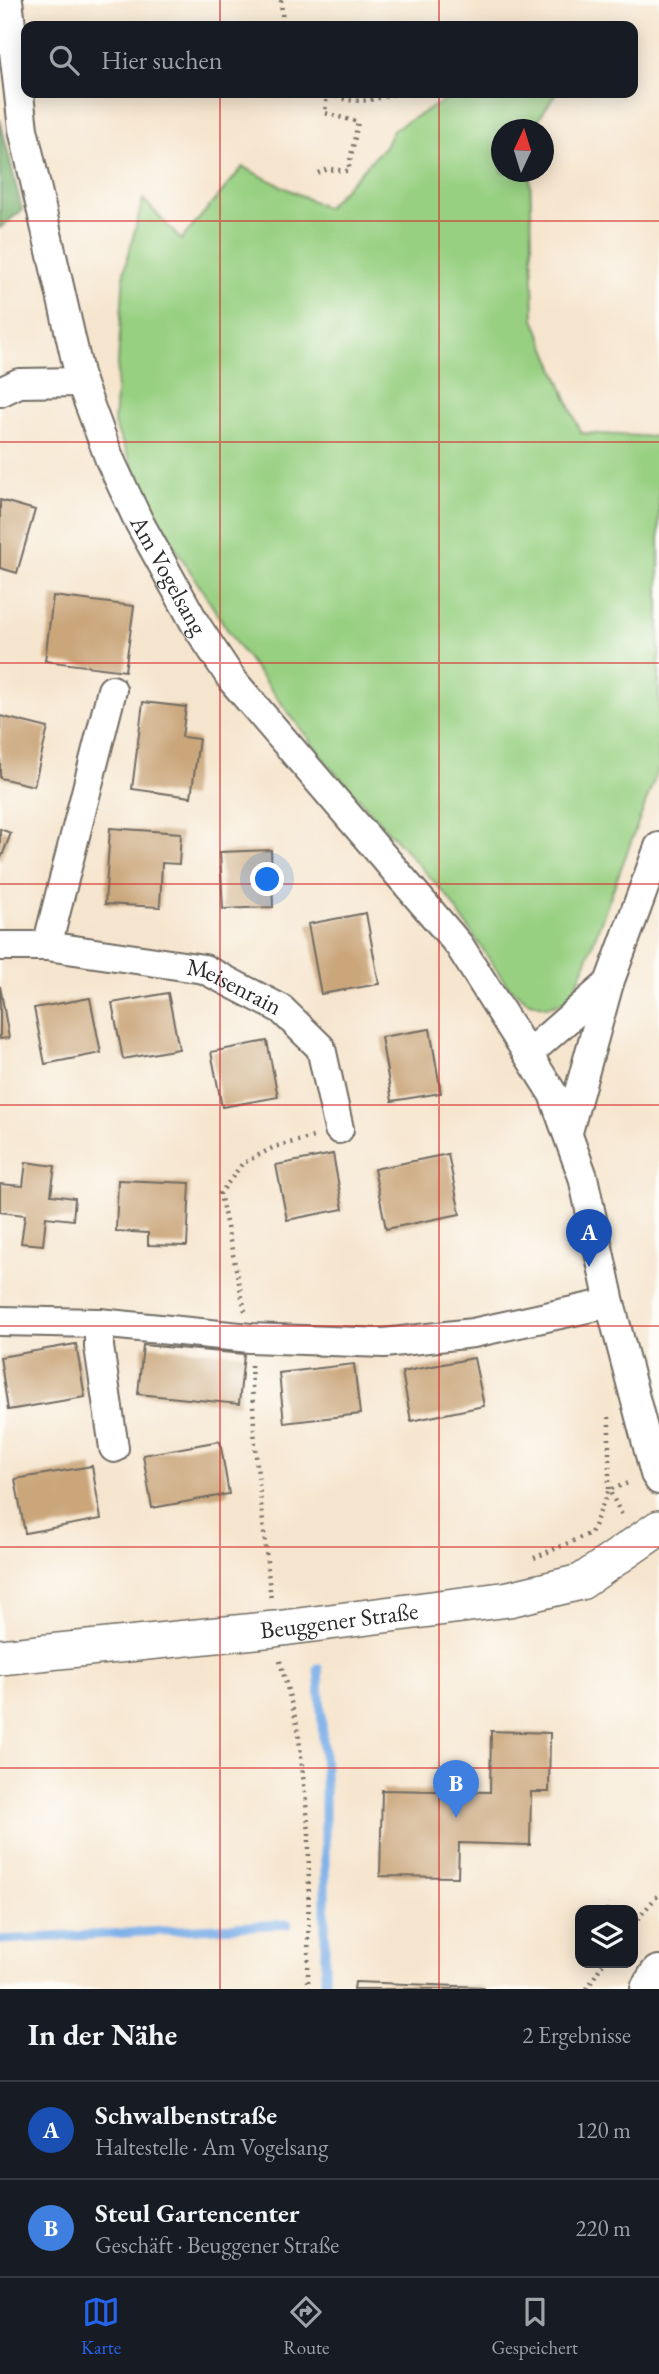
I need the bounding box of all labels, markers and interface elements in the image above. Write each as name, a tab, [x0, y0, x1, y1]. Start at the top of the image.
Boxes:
search box	[21, 21, 638, 98]
icon: search	[45, 41, 83, 79]
text: Hier suchen	[101, 43, 222, 77]
north arrow	[491, 119, 554, 182]
street label: Am Vogelsang	[123, 509, 215, 641]
your location	[250, 862, 284, 896]
street label: Meisenrain	[185, 951, 288, 1022]
pin: A	[566, 1209, 612, 1267]
street label: Beuggener Straße	[258, 1595, 420, 1645]
pin: B	[433, 1760, 479, 1818]
map controls	[575, 1905, 638, 1968]
button: layers	[575, 1905, 638, 1968]
text: In der Nähe	[28, 2015, 177, 2054]
text: 2 Ergebnisse	[522, 2020, 631, 2050]
text: Schwalbenstraße	[95, 2098, 277, 2132]
text: A	[43, 2115, 59, 2145]
text: 120 m	[575, 2115, 631, 2145]
text: Haltestelle · Am Vogelsang	[95, 2132, 328, 2162]
text: Steul Gartencenter	[95, 2196, 300, 2230]
text: B	[44, 2213, 58, 2243]
text: 220 m	[575, 2213, 631, 2243]
text: Geschäft · Beuggener Straße	[95, 2230, 339, 2260]
tab: Karte	[81, 2293, 121, 2360]
tab: Route	[283, 2293, 330, 2360]
tab: Gespeichert	[491, 2293, 578, 2360]

